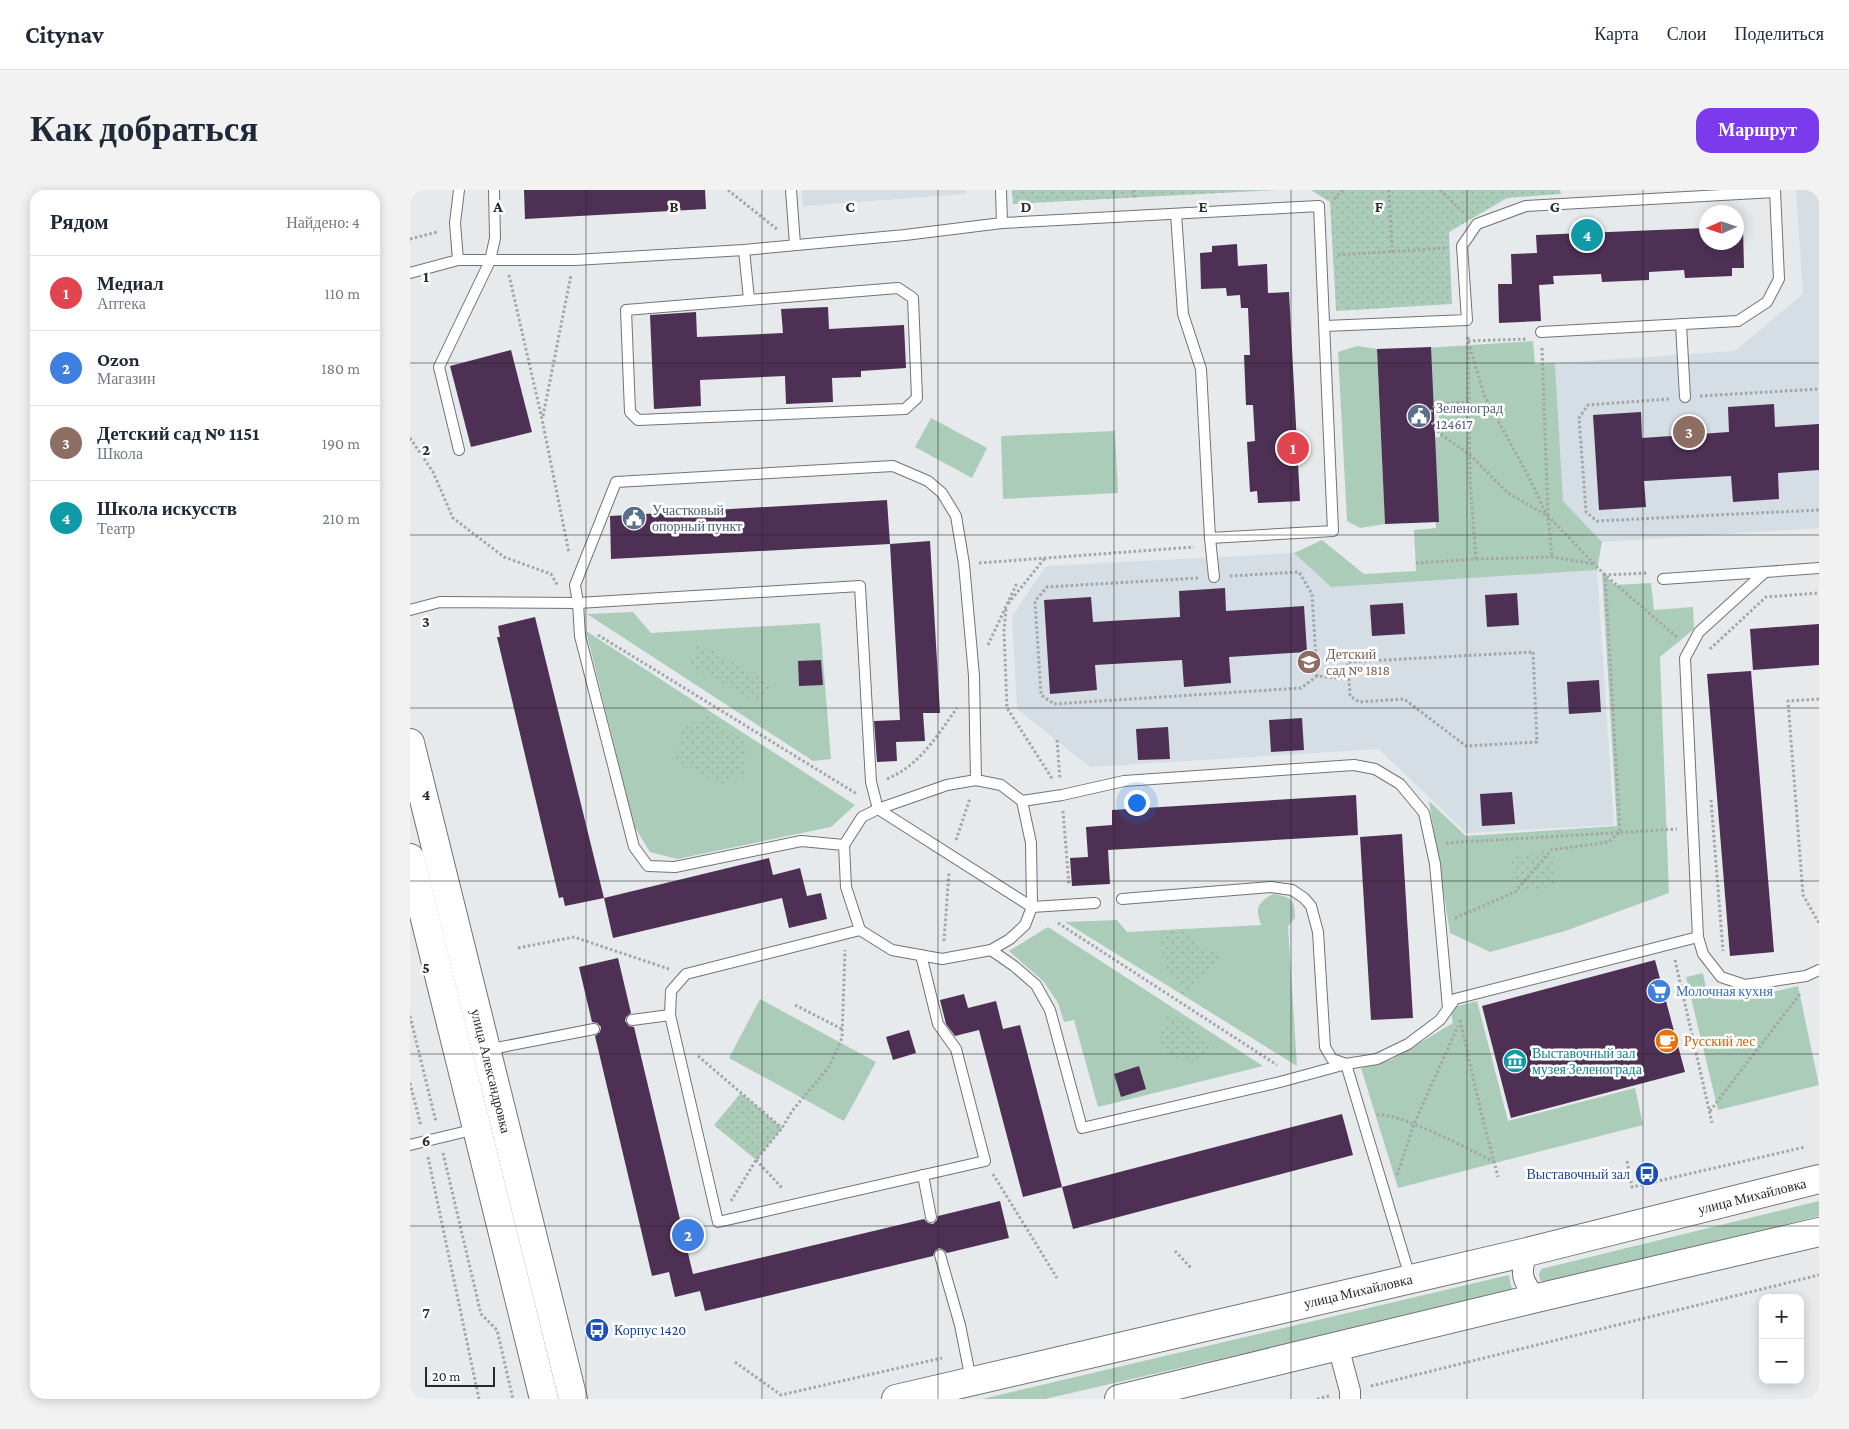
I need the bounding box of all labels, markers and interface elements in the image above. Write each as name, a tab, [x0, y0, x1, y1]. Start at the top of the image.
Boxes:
text: Citynav	[25, 21, 104, 48]
text: Карта	[1594, 24, 1639, 44]
text: Слои	[1667, 24, 1706, 44]
text: Поделиться	[1734, 24, 1824, 44]
button: Маршрут	[1696, 108, 1819, 153]
text: Как добраться	[30, 110, 258, 149]
text: A	[492, 198, 503, 215]
text: B	[669, 198, 679, 215]
text: C	[845, 198, 855, 215]
text: D	[1020, 198, 1032, 215]
text: E	[1198, 198, 1208, 215]
text: F	[1375, 198, 1384, 215]
text: G	[1550, 198, 1560, 215]
north arrow	[1699, 205, 1744, 250]
text: Рядом	[50, 210, 109, 234]
text: Найдено: 4	[286, 214, 360, 231]
pin: 4	[1571, 216, 1603, 254]
text: 1	[423, 268, 429, 285]
text: Медиал	[97, 273, 164, 294]
text: 1	[63, 285, 69, 302]
text: 110 m	[324, 285, 360, 302]
text: Аптека	[97, 295, 146, 312]
text: Ozon	[97, 349, 140, 370]
text: 2	[62, 360, 70, 377]
text: 180 m	[321, 360, 360, 377]
text: Магазин	[97, 370, 155, 387]
place label: Зеленоград 124617	[1436, 400, 1503, 432]
public building icon: Зеленоград 124617	[1406, 403, 1432, 429]
pin: 3	[1673, 413, 1705, 451]
text: Детский сад № 1151	[97, 423, 259, 444]
pin: 1	[1277, 429, 1309, 467]
text: 3	[62, 435, 70, 452]
text: 190 m	[322, 435, 360, 452]
text: 2	[422, 441, 430, 458]
text: Школа	[97, 445, 143, 462]
text: Школа искусств	[97, 498, 237, 519]
place label: Участковый опорный пункт	[652, 502, 742, 534]
public building icon: Участковый опорный пункт	[621, 505, 647, 531]
text: 4	[62, 510, 70, 527]
text: 210 m	[322, 510, 360, 527]
text: Театр	[97, 520, 135, 537]
text: 3	[422, 613, 430, 630]
place label: Детский сад № 1818	[1326, 646, 1390, 678]
school or university icon: Детский сад № 1818	[1296, 649, 1322, 675]
text: 4	[422, 786, 431, 803]
your location	[1124, 790, 1150, 816]
text: 5	[422, 959, 430, 976]
supermarket icon: Молочная кухня	[1646, 978, 1672, 1004]
place label: Молочная кухня	[1676, 983, 1773, 999]
street label: улица Александровка	[468, 1007, 514, 1136]
cafe icon: Русский лес	[1654, 1028, 1680, 1054]
place label: Русский лес	[1684, 1033, 1755, 1049]
place label: Выставочный зал музея Зеленограда	[1532, 1045, 1643, 1077]
museum icon: Выставочный зал музея Зеленограда	[1502, 1048, 1528, 1074]
text: 6	[422, 1132, 430, 1149]
bus stop icon: Выставочный зал	[1634, 1161, 1660, 1187]
place label: Выставочный зал	[1526, 1166, 1630, 1182]
street label: улица Михайловка	[1696, 1175, 1809, 1217]
pin: 2	[672, 1216, 704, 1254]
street label: улица Михайловка	[1302, 1271, 1415, 1311]
map controls	[1759, 1294, 1804, 1384]
button: +	[1759, 1294, 1804, 1339]
text: 7	[422, 1304, 430, 1321]
bus stop icon: Корпус 1420	[584, 1317, 610, 1343]
place label: Корпус 1420	[614, 1322, 686, 1338]
button: −	[1759, 1339, 1804, 1384]
scale bar	[425, 1364, 495, 1387]
text: 20 m	[432, 1368, 460, 1384]

